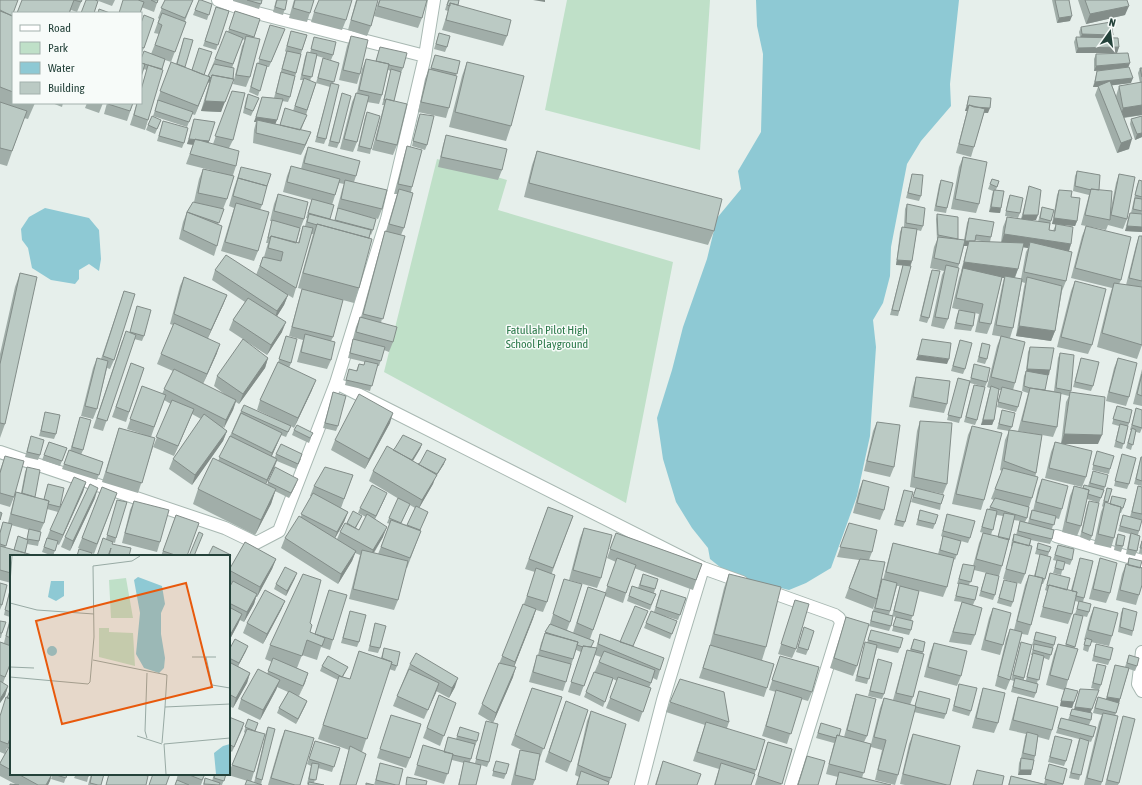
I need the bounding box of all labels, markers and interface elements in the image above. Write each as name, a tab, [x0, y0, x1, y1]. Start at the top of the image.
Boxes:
legend	[12, 12, 142, 104]
north arrow	[1090, 12, 1130, 52]
text: N	[1108, 16, 1117, 29]
text: Road	[48, 21, 71, 35]
text: Park	[48, 41, 69, 55]
text: Water	[48, 61, 75, 75]
text: Building	[48, 81, 86, 95]
park label: Fatullah Pilot High School Playground	[506, 323, 588, 351]
inset map	[10, 555, 230, 775]

